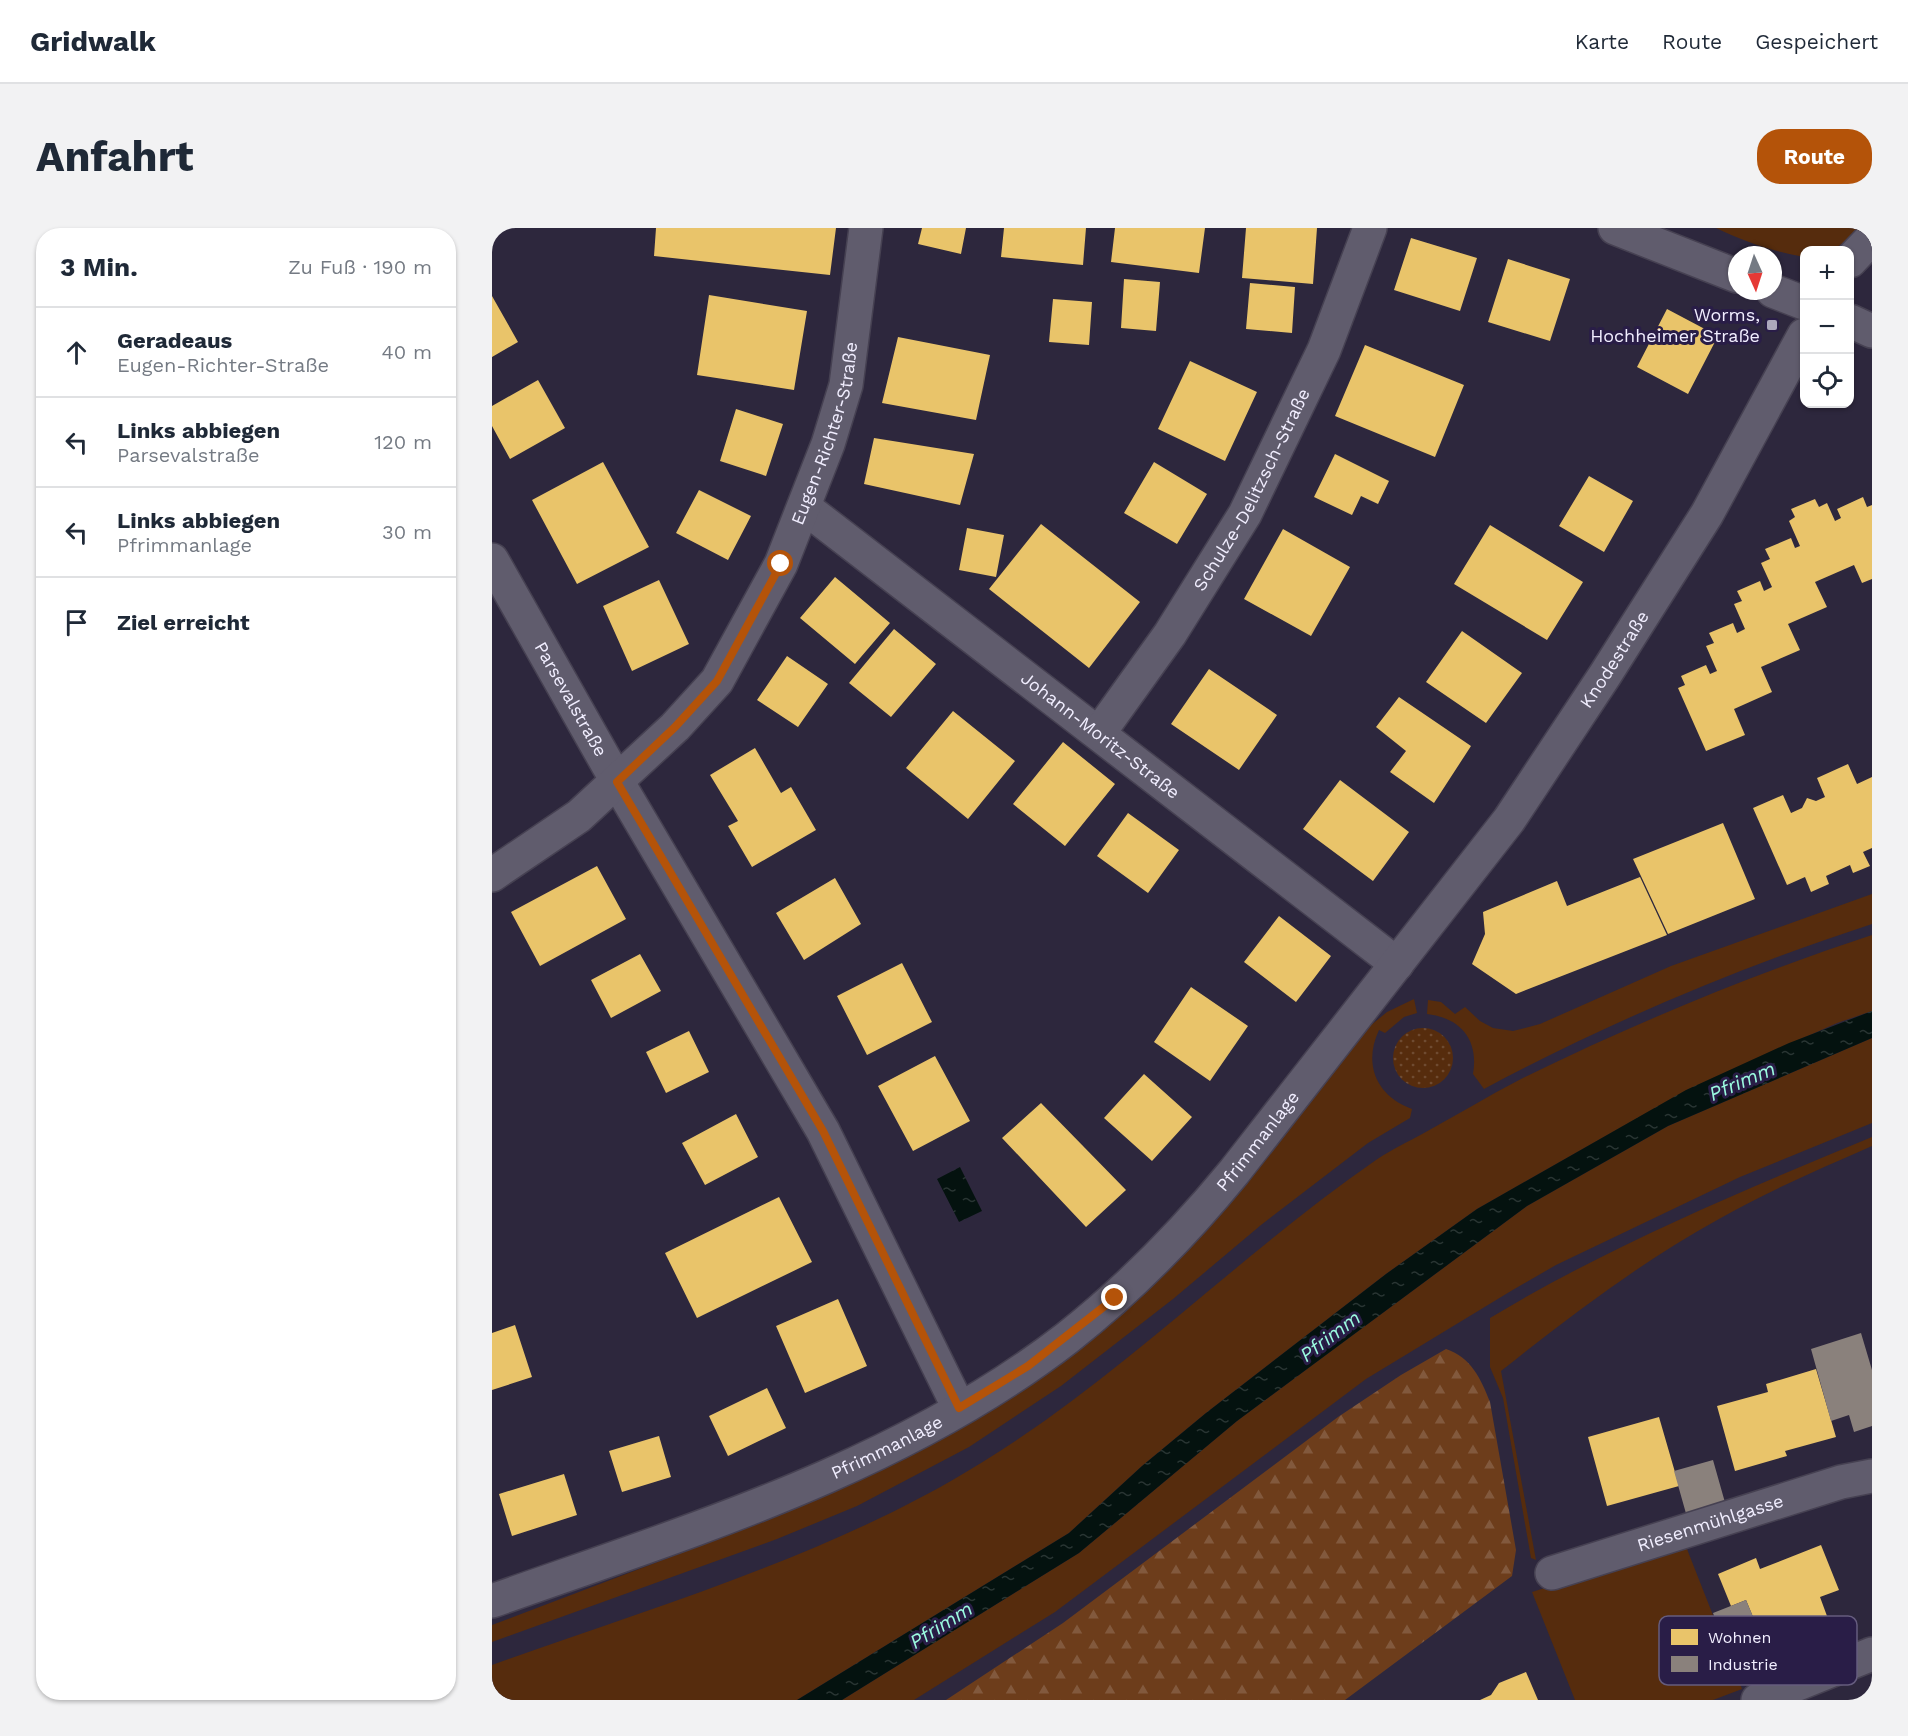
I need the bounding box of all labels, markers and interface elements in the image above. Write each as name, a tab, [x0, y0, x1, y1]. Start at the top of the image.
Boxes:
text: Gridwalk	[30, 25, 156, 58]
text: Karte	[1575, 29, 1629, 54]
text: Route	[1662, 29, 1722, 54]
text: Gespeichert	[1755, 29, 1878, 54]
button: Route	[1757, 129, 1872, 184]
text: Anfahrt	[36, 132, 194, 181]
north arrow	[1728, 246, 1782, 300]
map controls	[1800, 246, 1854, 408]
button: +	[1800, 246, 1854, 300]
text: 3 Min.	[60, 252, 138, 282]
text: Zu Fuß · 190 m	[288, 255, 432, 279]
button: −	[1800, 300, 1854, 354]
place label: Worms, Hochheimer Straße	[1590, 304, 1760, 346]
marker: Worms, Hochheimer Straße	[1765, 318, 1779, 332]
text: Geradeaus	[117, 328, 232, 353]
icon: ahead	[60, 336, 93, 369]
text: 40 m	[381, 340, 432, 364]
street label: Eugen-Richter-Straße	[786, 341, 861, 528]
text: Eugen-Richter-Straße	[117, 353, 329, 377]
button: locate	[1800, 354, 1854, 408]
street label: Schulze-Delitzsch-Straße	[1189, 385, 1314, 595]
text: Links abbiegen	[117, 418, 280, 443]
icon: left	[60, 426, 93, 459]
text: 120 m	[374, 430, 432, 454]
text: Parsevalstraße	[117, 443, 260, 467]
text: Links abbiegen	[117, 508, 280, 533]
icon: left	[60, 516, 93, 549]
text: 30 m	[382, 520, 432, 544]
text: Pfrimmanlage	[117, 533, 252, 557]
route start	[767, 550, 793, 576]
icon: arrive	[60, 606, 93, 639]
street label: Knodestraße	[1575, 607, 1653, 712]
text: Ziel erreicht	[117, 610, 250, 635]
street label: Parsevalstraße	[530, 638, 612, 760]
street label: Johann-Moritz-Straße	[1017, 667, 1184, 803]
water label: Pfrimm	[1705, 1056, 1779, 1106]
street label: Pfrimmanlage	[1212, 1087, 1303, 1195]
route end	[1101, 1284, 1127, 1310]
water label: Pfrimm	[1295, 1305, 1365, 1367]
street label: Pfrimmanlage	[828, 1411, 946, 1483]
street label: Riesenmühlgasse	[1634, 1490, 1786, 1556]
water label: Pfrimm	[905, 1596, 977, 1654]
legend	[1659, 1616, 1857, 1685]
text: Wohnen	[1708, 1628, 1771, 1647]
text: Industrie	[1708, 1655, 1778, 1674]

